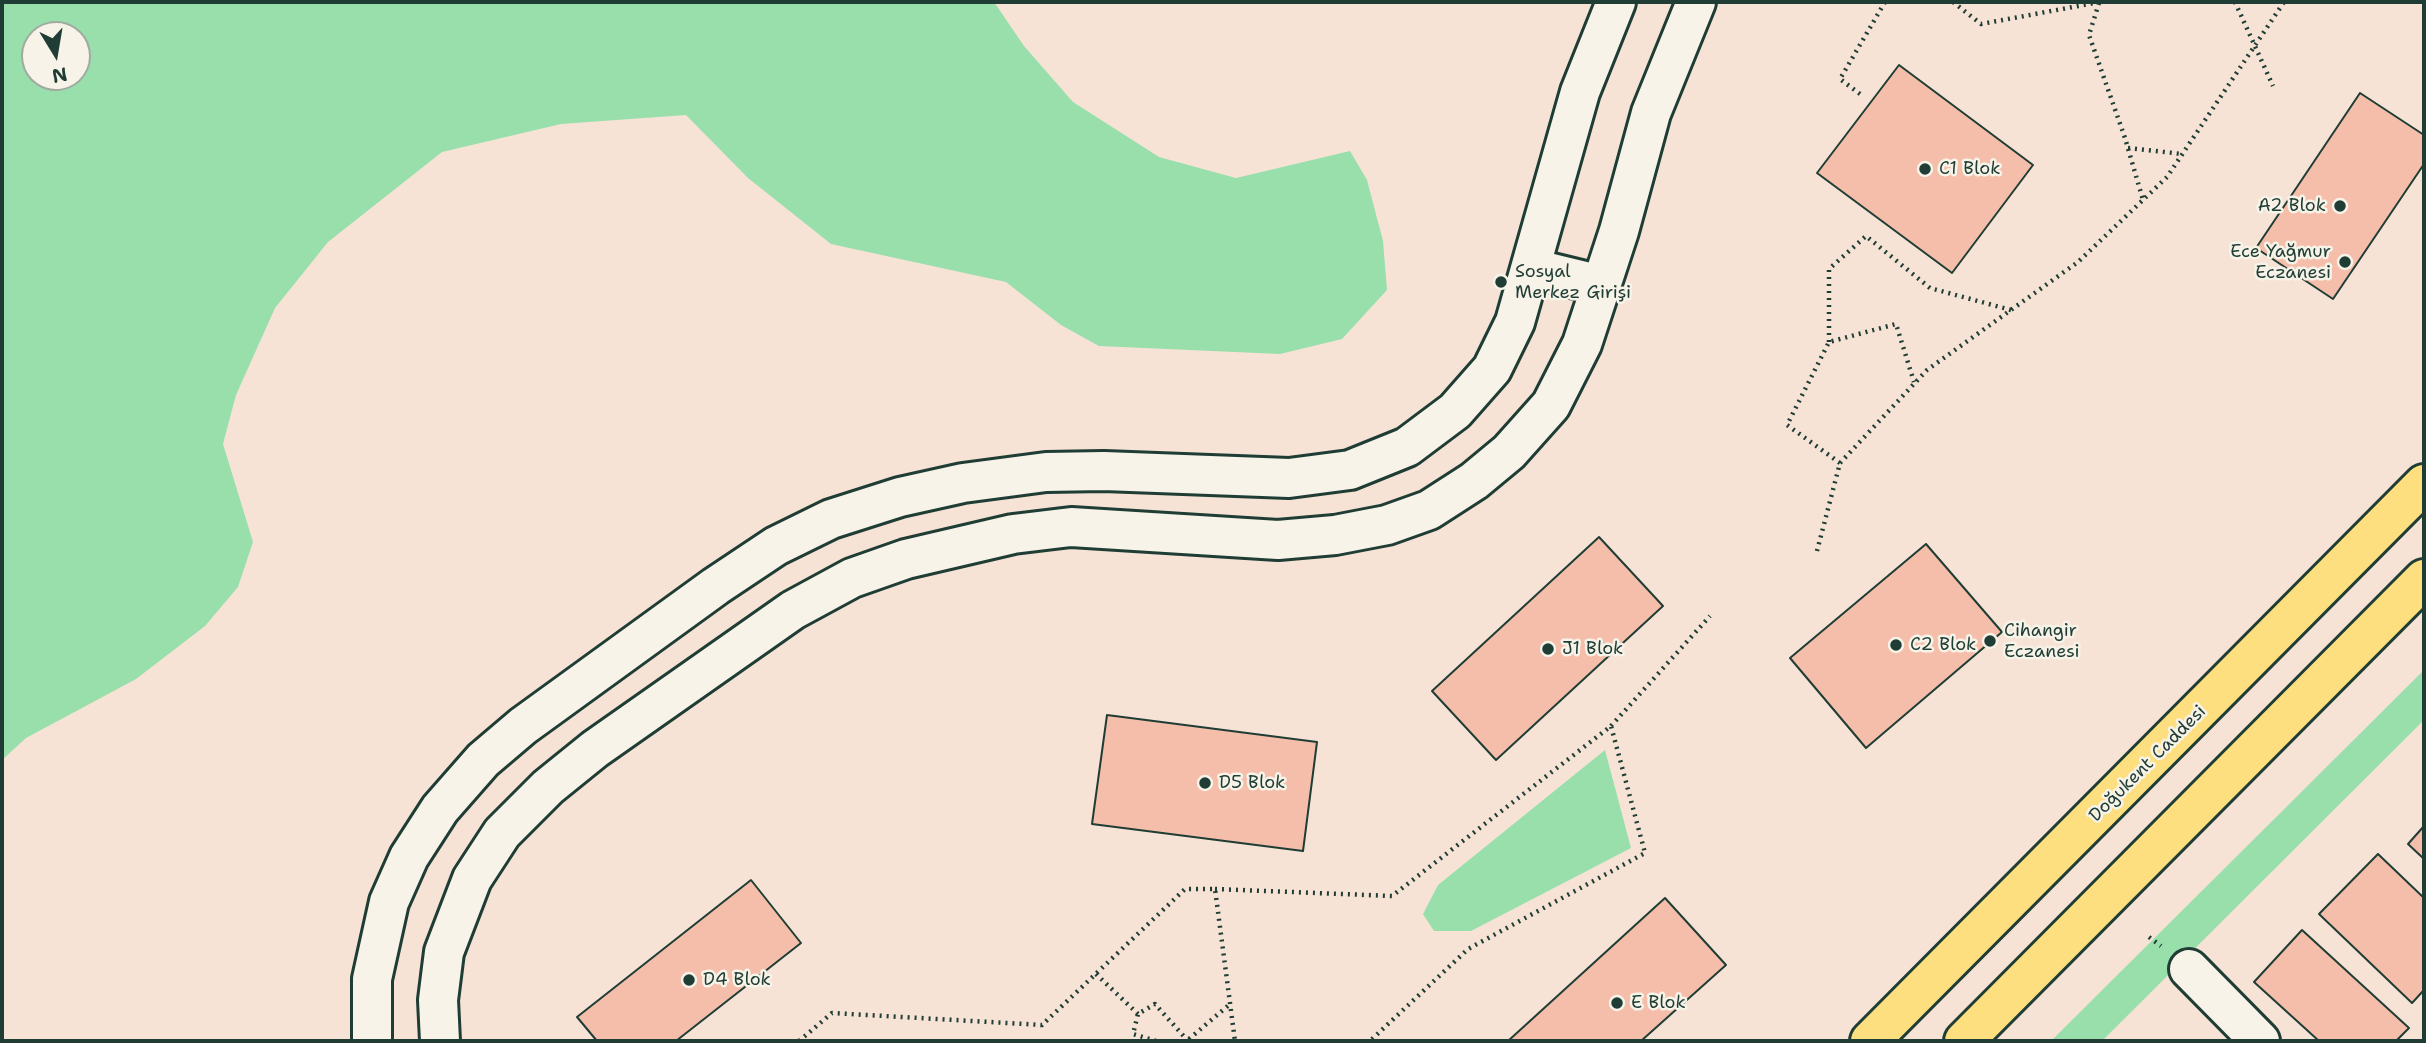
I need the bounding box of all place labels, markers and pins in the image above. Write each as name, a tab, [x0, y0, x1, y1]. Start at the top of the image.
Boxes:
place label: C1 Blok	[1939, 158, 2000, 180]
marker: C1 Blok	[1917, 161, 1933, 177]
place label: A2 Blok	[2258, 195, 2326, 217]
marker: A2 Blok	[2332, 198, 2348, 214]
place label: Ece Yağmur Eczanesi	[2230, 241, 2331, 284]
marker: Ece Yağmur Eczanesi	[2337, 254, 2353, 270]
place label: Sosyal Merkez Girişi	[1515, 261, 1631, 304]
marker: Sosyal Merkez Girişi	[1493, 274, 1509, 290]
place label: Cihangir Eczanesi	[2004, 620, 2080, 662]
marker: Cihangir Eczanesi	[1982, 633, 1998, 649]
place label: C2 Blok	[1910, 634, 1976, 656]
marker: C2 Blok	[1888, 637, 1904, 653]
place label: J1 Blok	[1562, 638, 1623, 660]
marker: J1 Blok	[1540, 641, 1556, 657]
place label: D5 Blok	[1219, 772, 1285, 794]
marker: D5 Blok	[1197, 775, 1213, 791]
place label: D4 Blok	[703, 969, 771, 991]
marker: D4 Blok	[681, 972, 697, 988]
place label: E Blok	[1631, 992, 1686, 1014]
marker: E Blok	[1609, 995, 1625, 1011]

